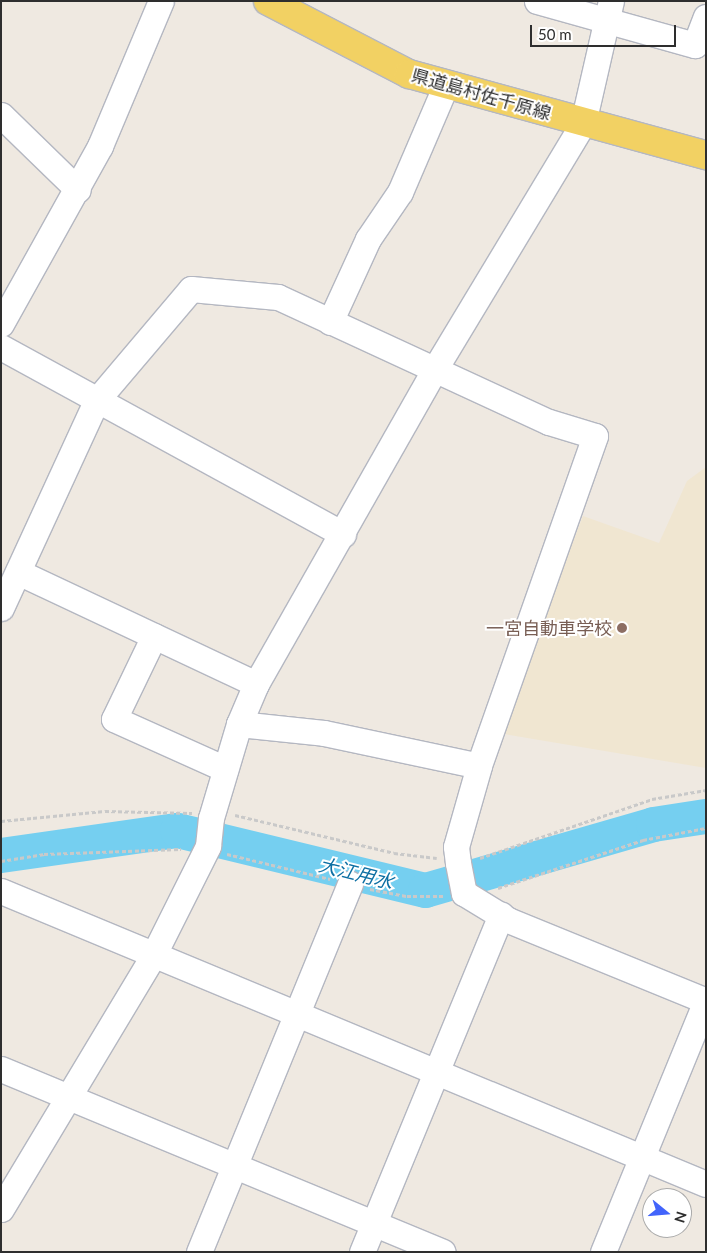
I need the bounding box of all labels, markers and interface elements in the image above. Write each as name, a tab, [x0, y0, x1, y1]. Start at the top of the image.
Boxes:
scale bar	[532, 15, 678, 47]
text: 50 m	[538, 25, 572, 43]
street label: 県道島村佐千原線	[409, 64, 553, 124]
place label: 一宮自動車学校	[486, 617, 612, 639]
marker: 一宮自動車学校	[616, 622, 628, 634]
water label: 大江用水	[316, 853, 396, 893]
north arrow	[642, 1188, 692, 1238]
text: N	[671, 1210, 691, 1225]

